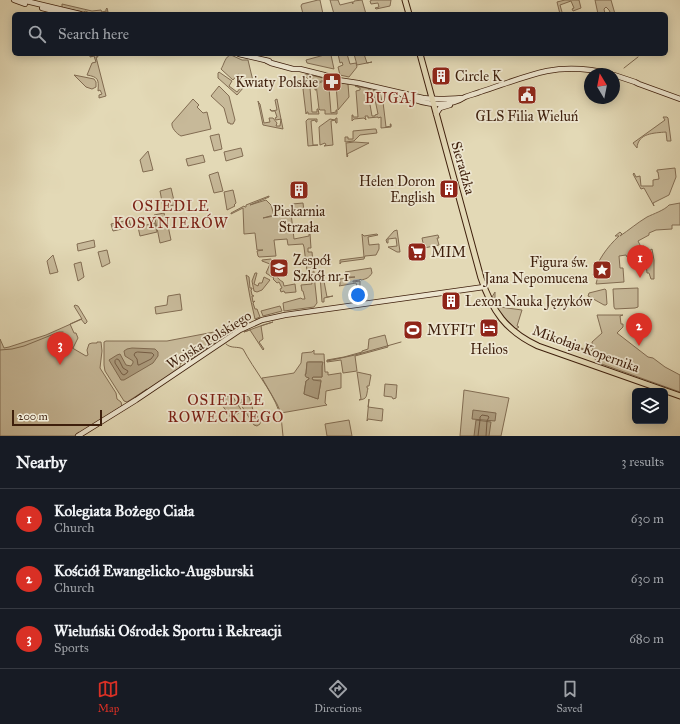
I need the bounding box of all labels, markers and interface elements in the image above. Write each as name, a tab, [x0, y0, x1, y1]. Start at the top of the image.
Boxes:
search box	[12, 12, 668, 56]
icon: search	[26, 23, 48, 45]
text: Search here	[58, 25, 129, 43]
building icon: Circle K	[430, 65, 452, 87]
place label: Circle K	[455, 68, 503, 85]
north arrow	[584, 68, 620, 104]
pharmacy icon: Kwiaty Polskie	[321, 71, 343, 93]
place label: Kwiaty Polskie	[235, 74, 318, 91]
public building icon: GLS Filia Wieluń	[516, 84, 538, 106]
district label: BUGAJ	[364, 89, 418, 108]
place label: GLS Filia Wieluń	[476, 108, 579, 125]
street label: Sieradzka	[447, 139, 479, 197]
place label: Helen Doron English	[359, 173, 435, 206]
building icon: Helen Doron English	[438, 178, 460, 200]
building icon: Piekarnia Strzała	[288, 179, 310, 201]
district label: OSIEDLE KOSYNIERÓW	[113, 197, 229, 232]
place label: Piekarnia Strzała	[273, 203, 325, 236]
supermarket icon: MIM	[406, 241, 428, 263]
place label: MIM	[431, 244, 466, 261]
pin: 1	[627, 245, 653, 278]
place label: Zespół Szkół nr 1	[293, 252, 350, 285]
place label: Figura św. Jana Nepomucena	[482, 254, 588, 288]
school or university icon: Zespół Szkół nr 1	[268, 257, 290, 279]
place icon: Figura św. Jana Nepomucena	[591, 259, 613, 281]
your location	[348, 285, 368, 305]
building icon: Lexon Nauka Języków	[440, 290, 462, 312]
place label: Lexon Nauka Języków	[465, 293, 593, 311]
street label: Wojska Polskiego	[163, 307, 255, 373]
pin: 2	[626, 313, 652, 346]
hotel icon: Helios	[478, 317, 500, 339]
sports icon: MYFIT	[402, 319, 424, 341]
place label: MYFIT	[427, 322, 476, 339]
street label: Mikołaja Kopernika	[530, 322, 642, 376]
pin: 3	[47, 332, 73, 365]
place label: Helios	[470, 341, 508, 358]
map controls	[632, 388, 668, 424]
button: layers	[632, 388, 668, 424]
district label: OSIEDLE ROWECKIEGO	[168, 391, 284, 426]
scale bar	[12, 408, 102, 427]
text: 200 m	[18, 410, 48, 423]
text: Nearby	[16, 452, 67, 473]
text: 3 results	[621, 454, 664, 470]
text: Kolegiata Bożego Ciała	[54, 502, 194, 520]
text: 1	[26, 511, 32, 527]
text: 630 m	[631, 511, 664, 527]
text: Church	[54, 520, 94, 536]
text: Kościół Ewangelicko-Augsburski	[54, 562, 254, 580]
text: 2	[26, 571, 32, 587]
text: 630 m	[631, 571, 664, 587]
text: Church	[54, 580, 94, 596]
text: Wieluński Ośrodek Sportu i Rekreacji	[54, 622, 282, 640]
text: 3	[26, 631, 32, 647]
text: 680 m	[629, 631, 664, 647]
text: Sports	[54, 640, 89, 656]
tab: Map	[97, 678, 119, 715]
tab: Directions	[314, 678, 362, 715]
tab: Saved	[556, 678, 583, 715]

